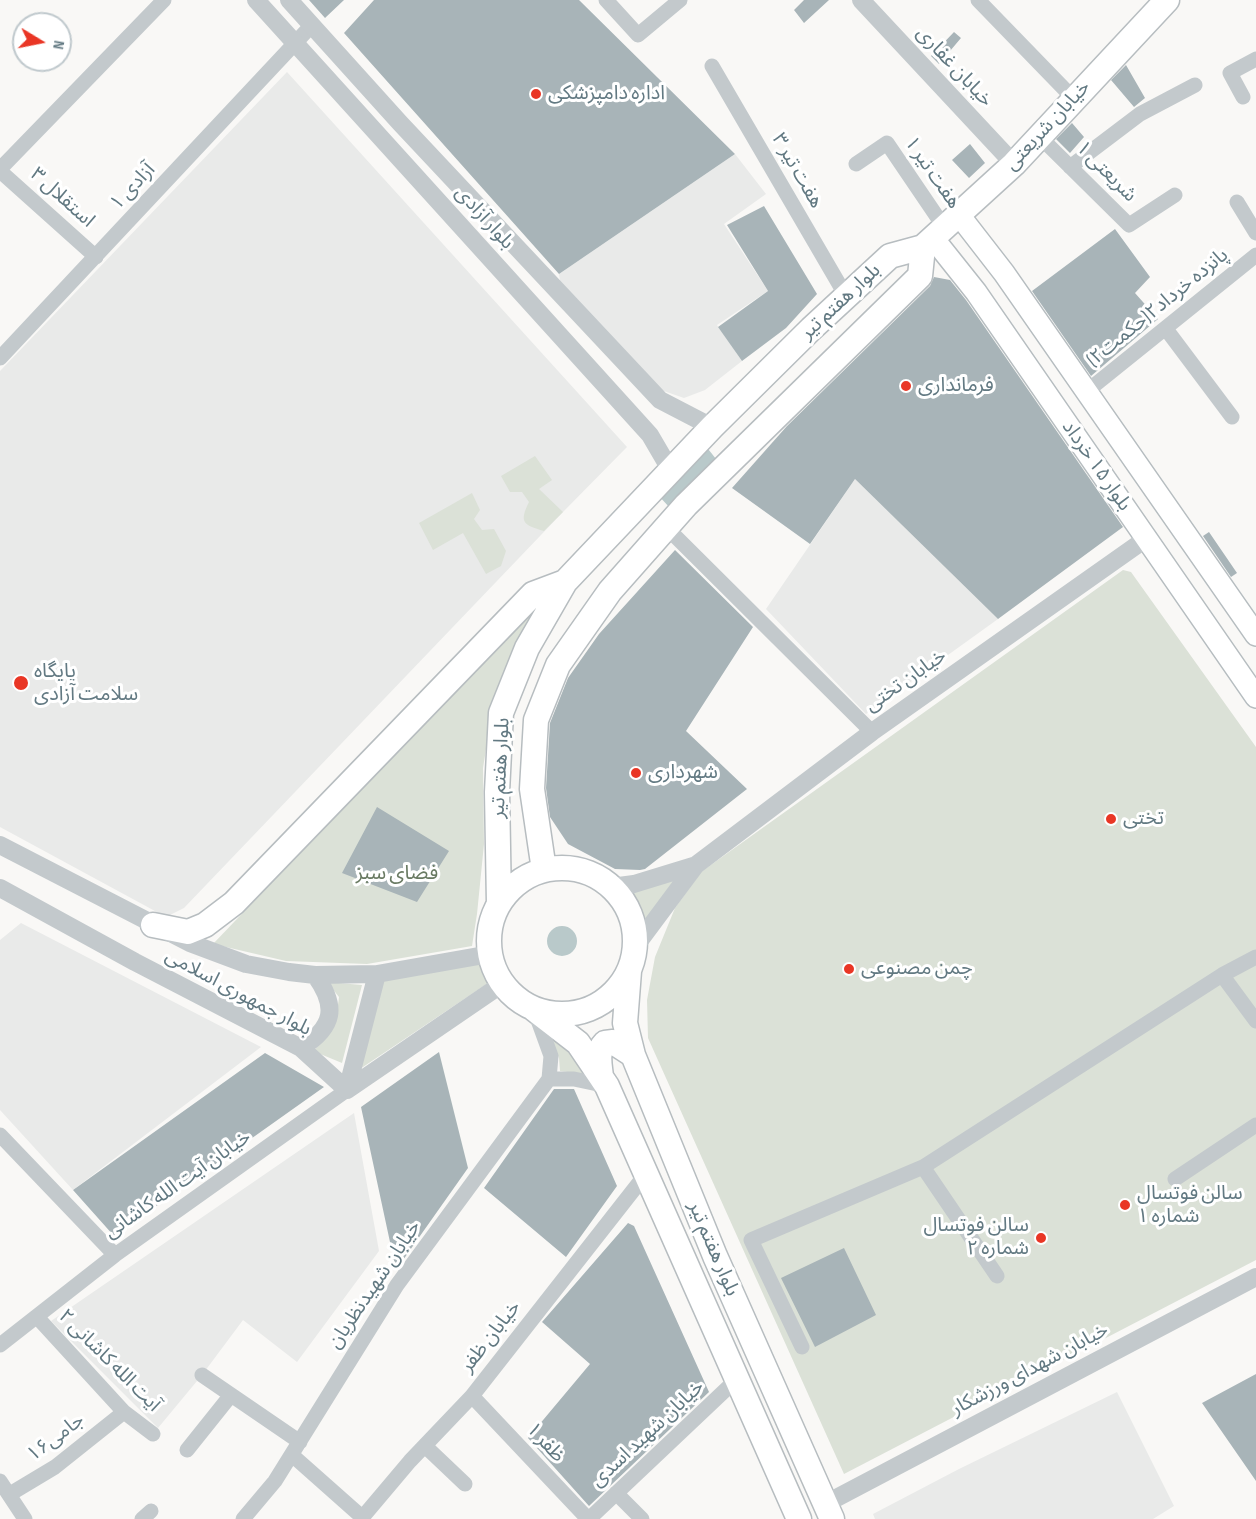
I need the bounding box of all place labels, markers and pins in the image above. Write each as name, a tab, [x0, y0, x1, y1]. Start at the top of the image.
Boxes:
place label: اداره دامپزشکی	[548, 82, 665, 106]
marker: اداره دامپزشکی	[529, 87, 543, 101]
place label: فرمانداری	[918, 374, 994, 398]
marker: فرمانداری	[899, 379, 913, 393]
place label: پایگاه سلامت آزادی	[34, 660, 138, 707]
marker: پایگاه سلامت آزادی	[12, 674, 30, 692]
place label: شهرداری	[648, 761, 718, 785]
marker: شهرداری	[629, 766, 643, 780]
place label: تختی	[1123, 807, 1164, 831]
marker: تختی	[1104, 812, 1118, 826]
place label: چمن مصنوعی	[861, 957, 973, 981]
marker: چمن مصنوعی	[842, 962, 856, 976]
place label: سالن فوتسال شماره ۱	[1137, 1182, 1243, 1229]
marker: سالن فوتسال شماره ۱	[1118, 1198, 1132, 1212]
place label: سالن فوتسال شماره ۲	[923, 1214, 1029, 1261]
marker: سالن فوتسال شماره ۲	[1034, 1231, 1048, 1245]

